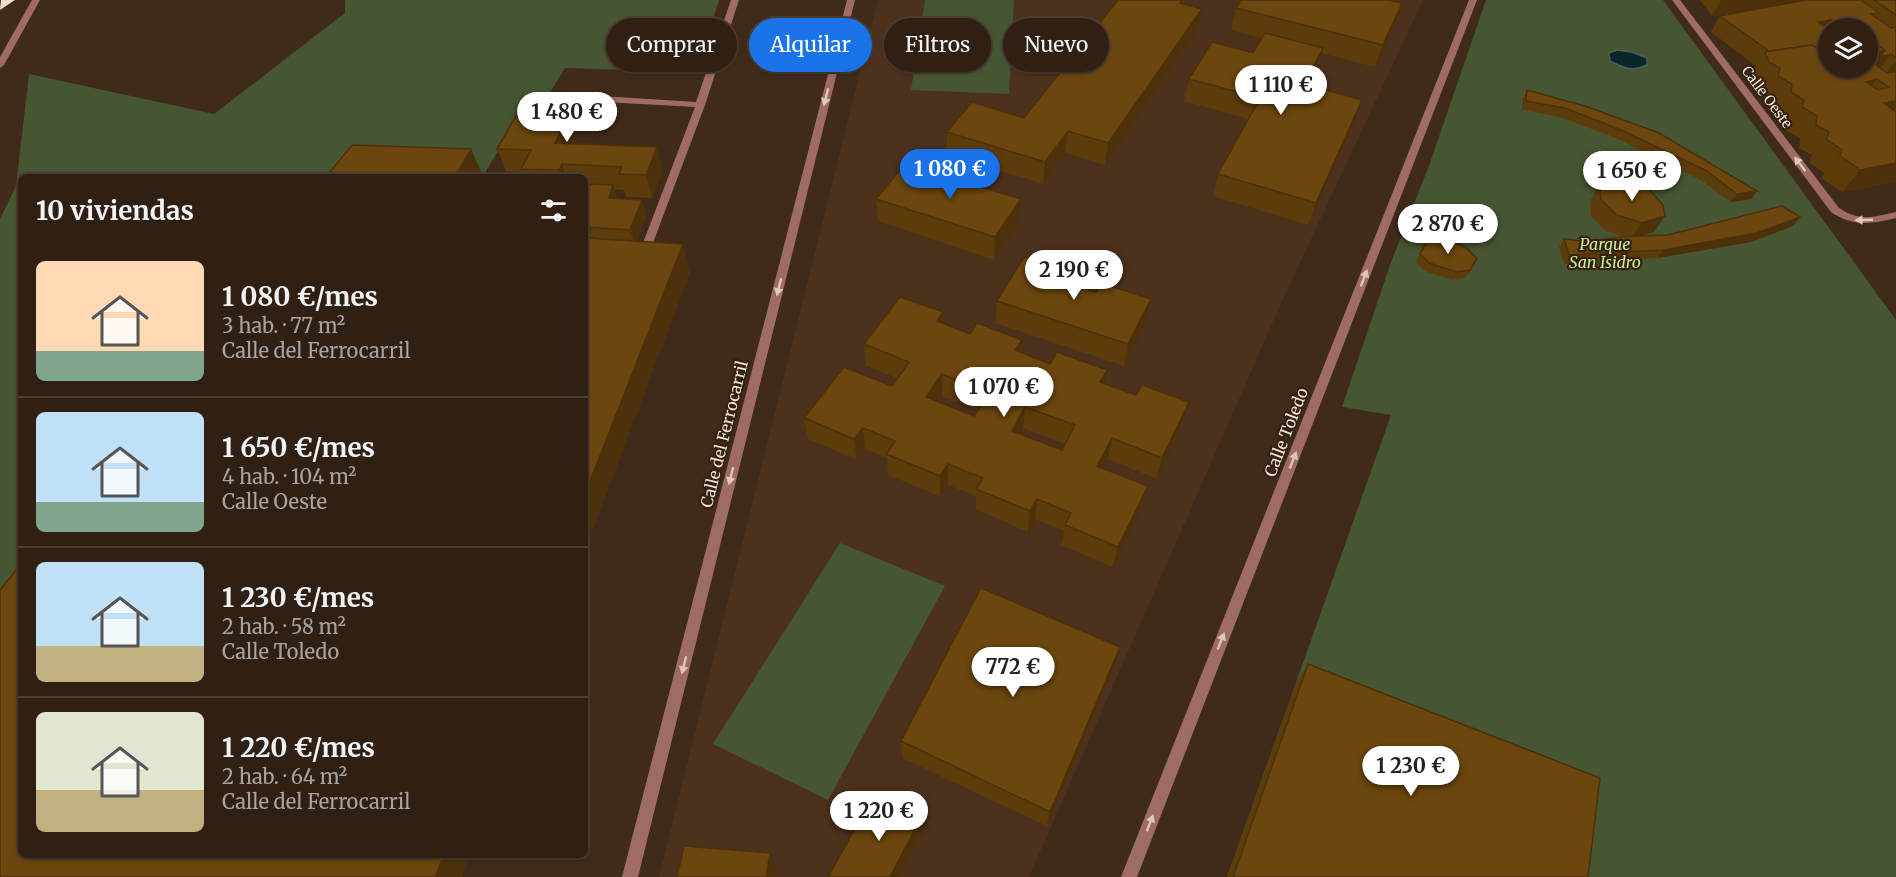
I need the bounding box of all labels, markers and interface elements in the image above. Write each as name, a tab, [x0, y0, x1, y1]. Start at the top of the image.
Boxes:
chip: Comprar	[606, 18, 737, 72]
chip: Alquilar	[749, 18, 872, 72]
chip: Filtros	[884, 18, 991, 72]
chip: Nuevo	[1003, 18, 1109, 72]
map controls	[1818, 18, 1878, 78]
button: layers	[1818, 18, 1878, 78]
street label: Calle Oeste	[1738, 62, 1796, 132]
pin: 1 110 €	[1226, 65, 1336, 116]
text: 1 110 €	[1249, 72, 1313, 97]
one-way arrow	[821, 88, 831, 107]
pin: 1 480 €	[512, 92, 622, 143]
text: 1 480 €	[531, 99, 603, 124]
pin: 1 080 €	[895, 149, 1005, 200]
pin: 1 650 €	[1577, 151, 1687, 202]
text: 1 080 €	[914, 156, 986, 181]
one-way arrow	[1794, 156, 1806, 172]
text: 1 650 €	[1597, 158, 1667, 183]
text: 10 viviendas	[36, 194, 194, 227]
icon: filters	[537, 194, 570, 227]
pin: 2 870 €	[1393, 204, 1503, 255]
text: 2 870 €	[1412, 211, 1484, 236]
one-way arrow	[1855, 216, 1874, 225]
park label: Parque San Isidro	[1569, 234, 1641, 272]
pin: 2 190 €	[1019, 250, 1129, 301]
text: 2 190 €	[1039, 257, 1109, 282]
one-way arrow	[1360, 269, 1369, 287]
one-way arrow	[773, 277, 783, 296]
text: 1 080 €/mes	[222, 280, 378, 313]
icon: home	[84, 285, 156, 357]
text: 3 hab. · 77 m²	[222, 313, 345, 338]
text: Calle del Ferrocarril	[222, 338, 410, 363]
street label: Calle del Ferrocarril	[696, 358, 752, 510]
pin: 1 070 €	[949, 367, 1059, 418]
text: 1 070 €	[969, 374, 1039, 399]
street label: Calle Toledo	[1260, 385, 1312, 479]
text: 1 650 €/mes	[222, 431, 375, 464]
icon: home	[84, 436, 156, 508]
one-way arrow	[1288, 450, 1298, 468]
text: 4 hab. · 104 m²	[222, 464, 356, 489]
one-way arrow	[726, 466, 736, 485]
text: Calle Oeste	[222, 489, 327, 514]
text: 1 230 €/mes	[222, 581, 374, 614]
icon: home	[84, 586, 156, 658]
text: 2 hab. · 58 m²	[222, 614, 346, 639]
one-way arrow	[1217, 632, 1226, 650]
text: Calle Toledo	[222, 639, 339, 664]
pin: 772 €	[971, 647, 1055, 698]
text: 772 €	[986, 654, 1040, 679]
one-way arrow	[678, 656, 688, 674]
text: 1 220 €/mes	[222, 731, 375, 764]
icon: home	[84, 736, 156, 808]
pin: 1 230 €	[1356, 746, 1466, 797]
text: 1 230 €	[1376, 753, 1446, 778]
text: 2 hab. · 64 m²	[222, 764, 347, 789]
text: Calle del Ferrocarril	[222, 789, 410, 814]
pin: 1 220 €	[824, 791, 934, 842]
text: 1 220 €	[844, 798, 914, 823]
one-way arrow	[1145, 813, 1155, 831]

